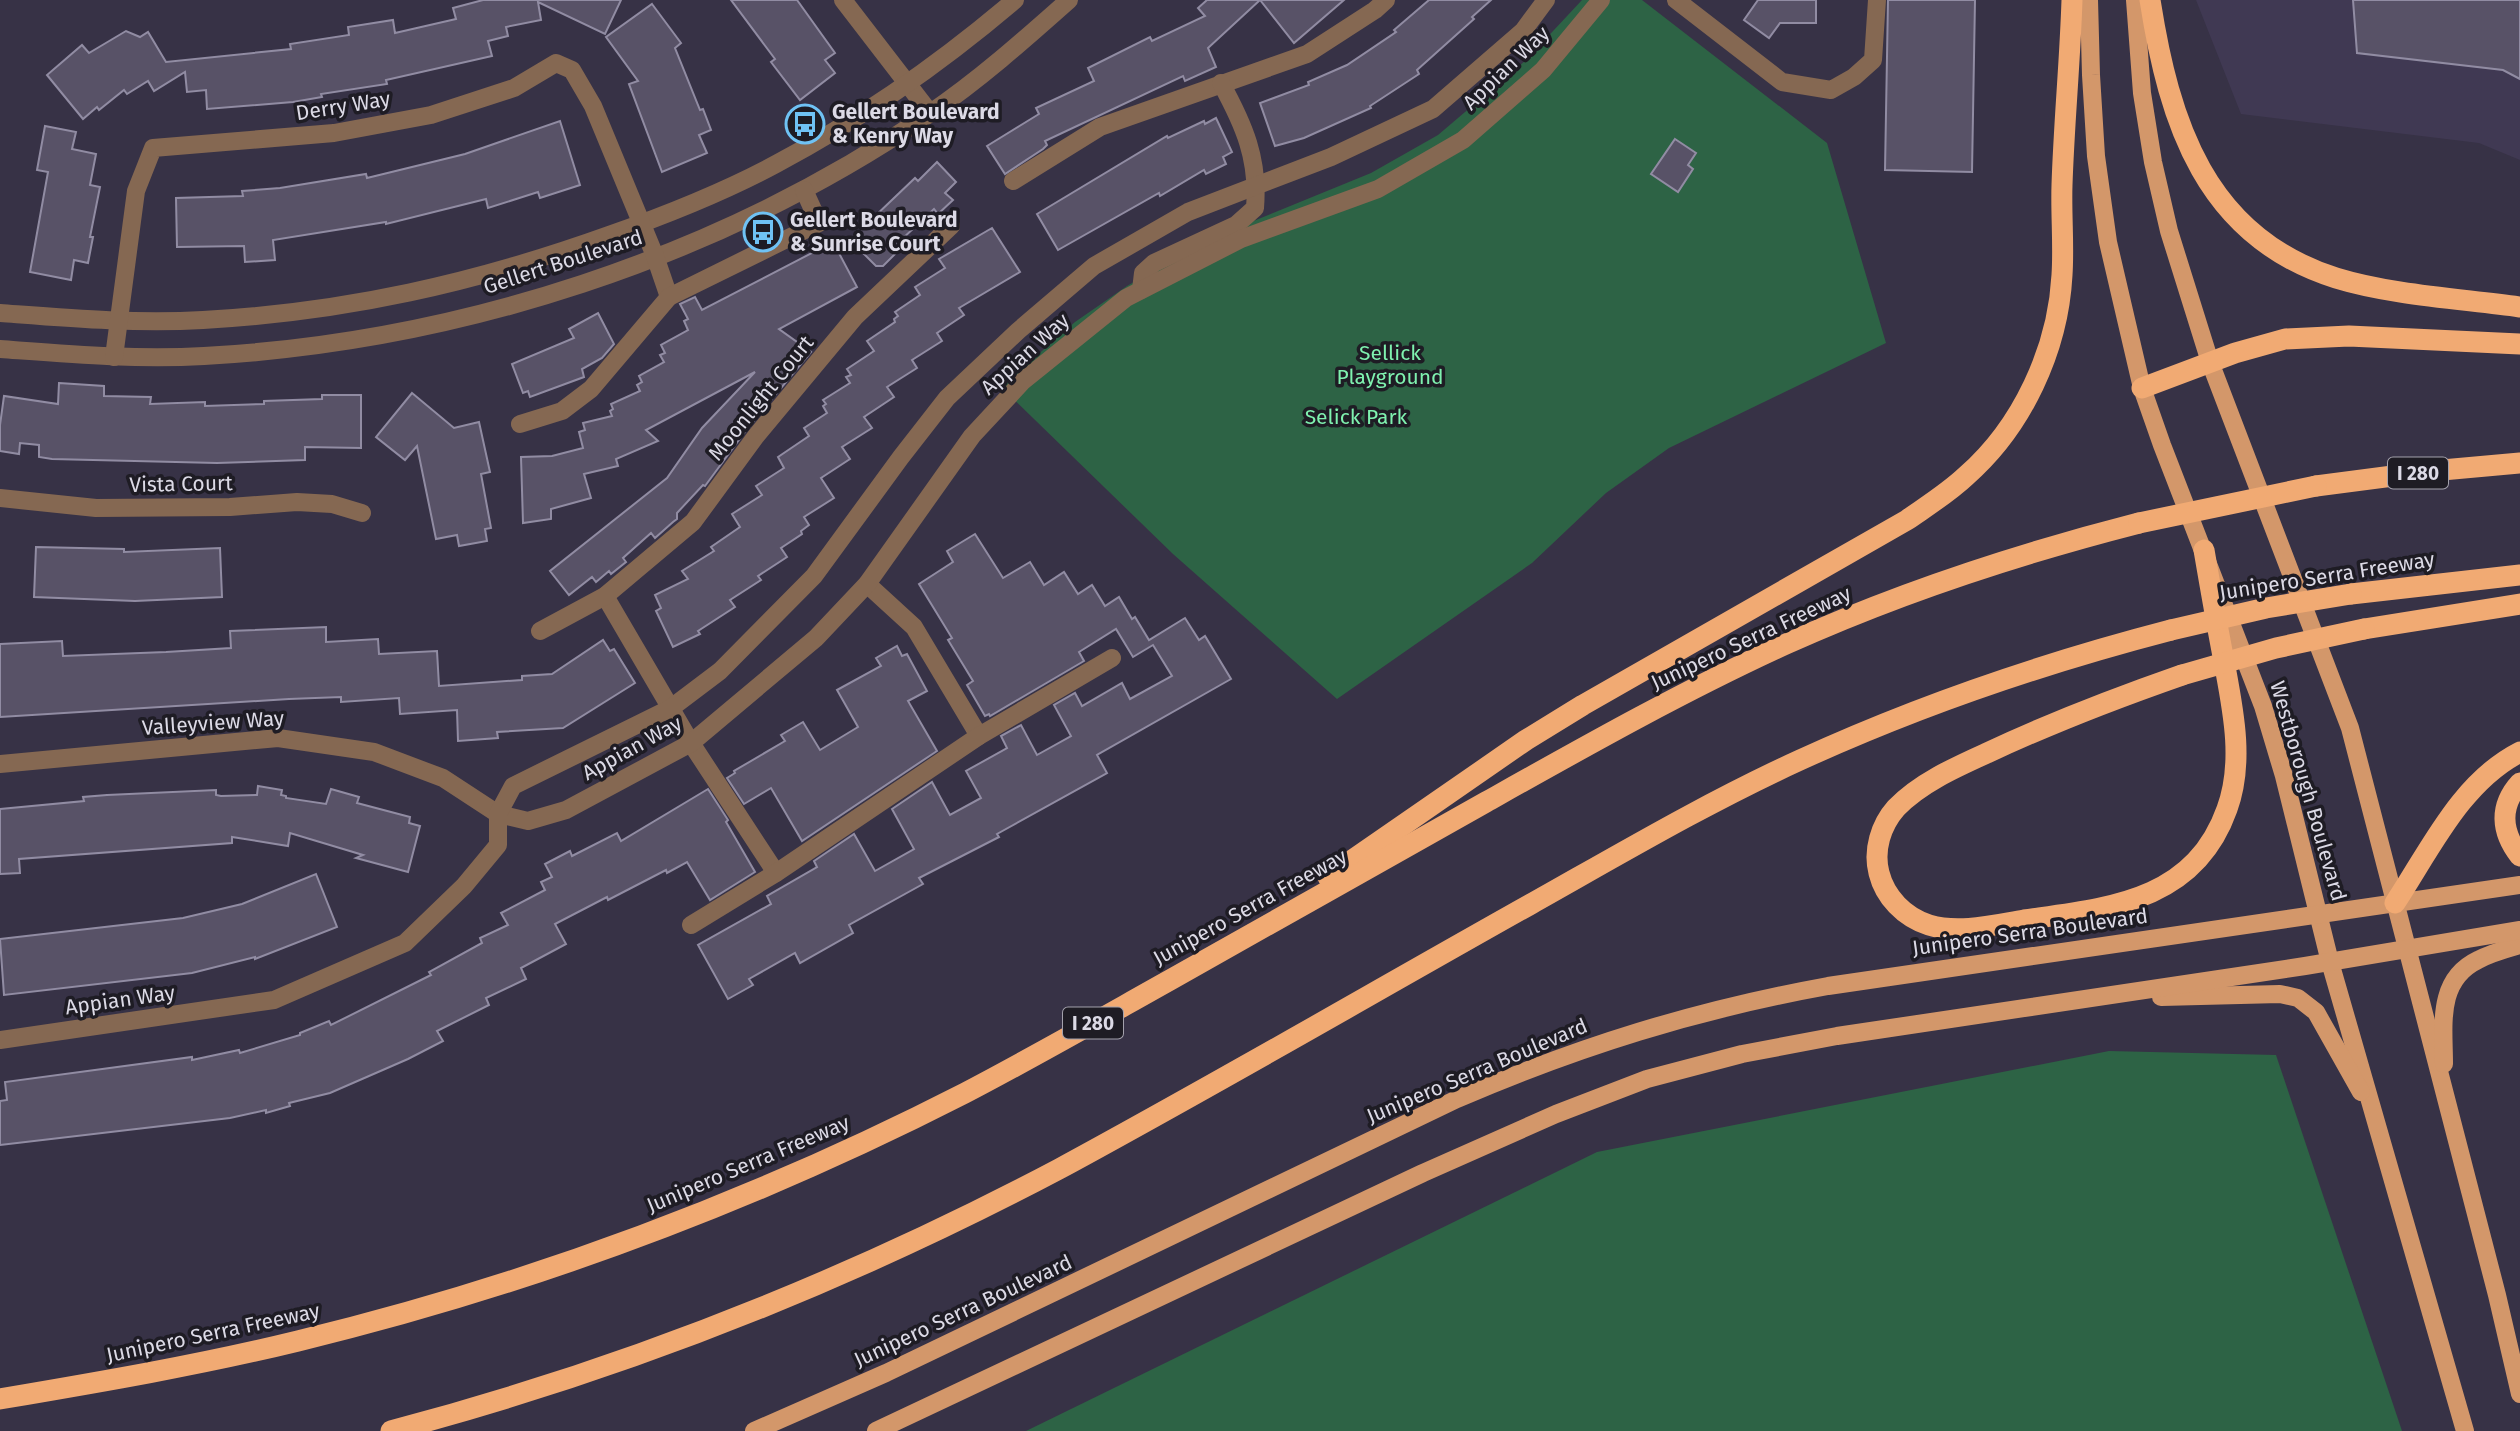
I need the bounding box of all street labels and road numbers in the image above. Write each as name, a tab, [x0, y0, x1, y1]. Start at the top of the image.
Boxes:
street label: Appian Way	[1457, 20, 1555, 116]
street label: Derry Way	[294, 86, 393, 126]
street label: Gellert Boulevard	[480, 224, 646, 300]
street label: Appian Way	[975, 307, 1075, 401]
street label: Moonlight Court	[703, 330, 820, 466]
road number: I 280	[2388, 458, 2448, 488]
street label: Vista Court	[129, 470, 233, 498]
street label: Junipero Serra Freeway	[2217, 546, 2437, 606]
street label: Junipero Serra Freeway	[1647, 580, 1856, 696]
street label: Westborough Boulevard	[2264, 678, 2352, 904]
street label: Valleyview Way	[141, 705, 286, 741]
street label: Appian Way	[577, 710, 687, 786]
street label: Junipero Serra Freeway	[1149, 843, 1352, 971]
street label: Junipero Serra Boulevard	[1911, 903, 2149, 961]
street label: Appian Way	[64, 979, 177, 1021]
road number: I 280	[1063, 1007, 1123, 1038]
street label: Junipero Serra Boulevard	[1363, 1013, 1591, 1129]
street label: Junipero Serra Freeway	[643, 1109, 854, 1218]
street label: Junipero Serra Boulevard	[850, 1249, 1076, 1373]
street label: Junipero Serra Freeway	[104, 1298, 323, 1368]

